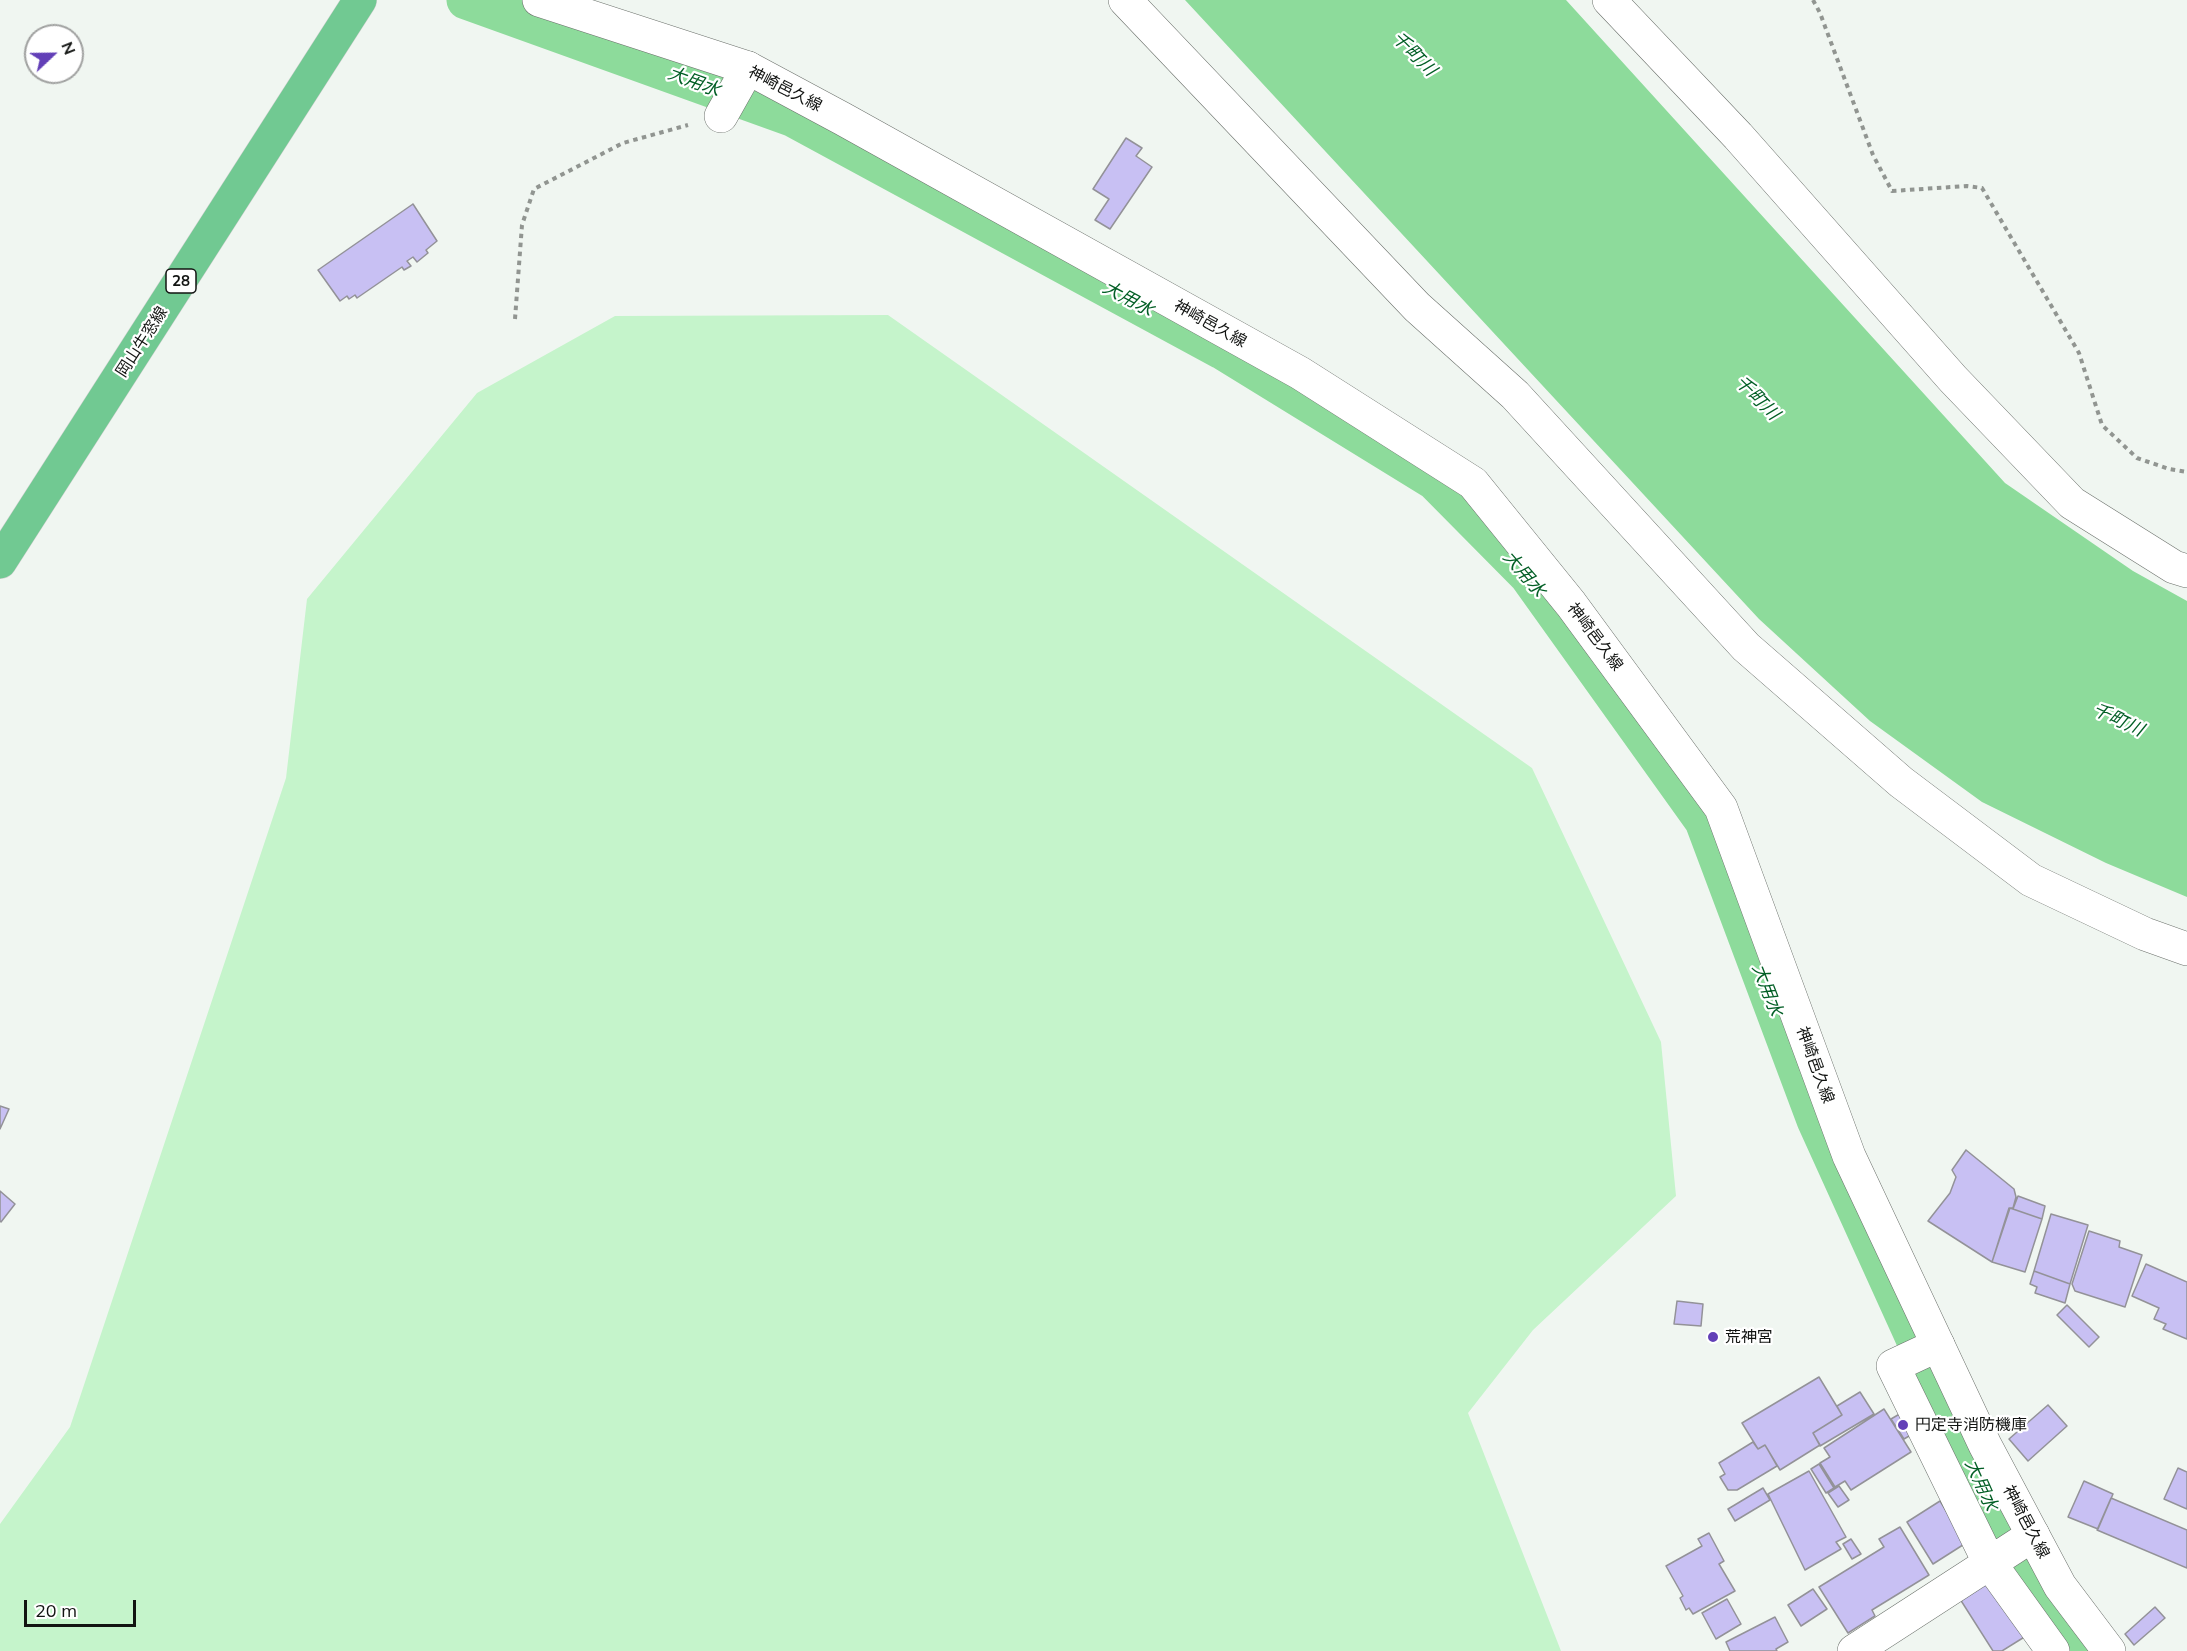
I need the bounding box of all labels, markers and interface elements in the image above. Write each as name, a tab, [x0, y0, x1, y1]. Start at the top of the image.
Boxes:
north arrow	[24, 24, 84, 84]
water label: 千町川	[1387, 27, 1441, 81]
text: N	[57, 39, 80, 57]
street label: 神崎邑久線	[745, 62, 825, 116]
water label: 大用水	[665, 63, 723, 101]
road number: 28	[166, 269, 196, 293]
water label: 大用水	[1099, 277, 1157, 321]
street label: 神崎邑久線	[1170, 296, 1250, 352]
street label: 岡山牛窓線	[112, 303, 172, 381]
water label: 千町川	[1730, 371, 1784, 425]
water label: 大用水	[1498, 547, 1550, 601]
street label: 神崎邑久線	[1563, 599, 1627, 675]
water label: 千町川	[2089, 699, 2147, 741]
water label: 大用水	[1747, 961, 1787, 1019]
street label: 神崎邑久線	[1792, 1024, 1838, 1106]
place label: 荒神宮	[1725, 1327, 1773, 1347]
marker: 荒神宮	[1706, 1330, 1720, 1344]
place label: 円定寺消防機庫	[1915, 1415, 2027, 1435]
marker: 円定寺消防機庫	[1896, 1418, 1910, 1432]
water label: 大用水	[1960, 1456, 2002, 1514]
street label: 神崎邑久線	[1999, 1482, 2053, 1562]
scale bar	[27, 1588, 140, 1626]
text: 20 m	[35, 1599, 77, 1622]

